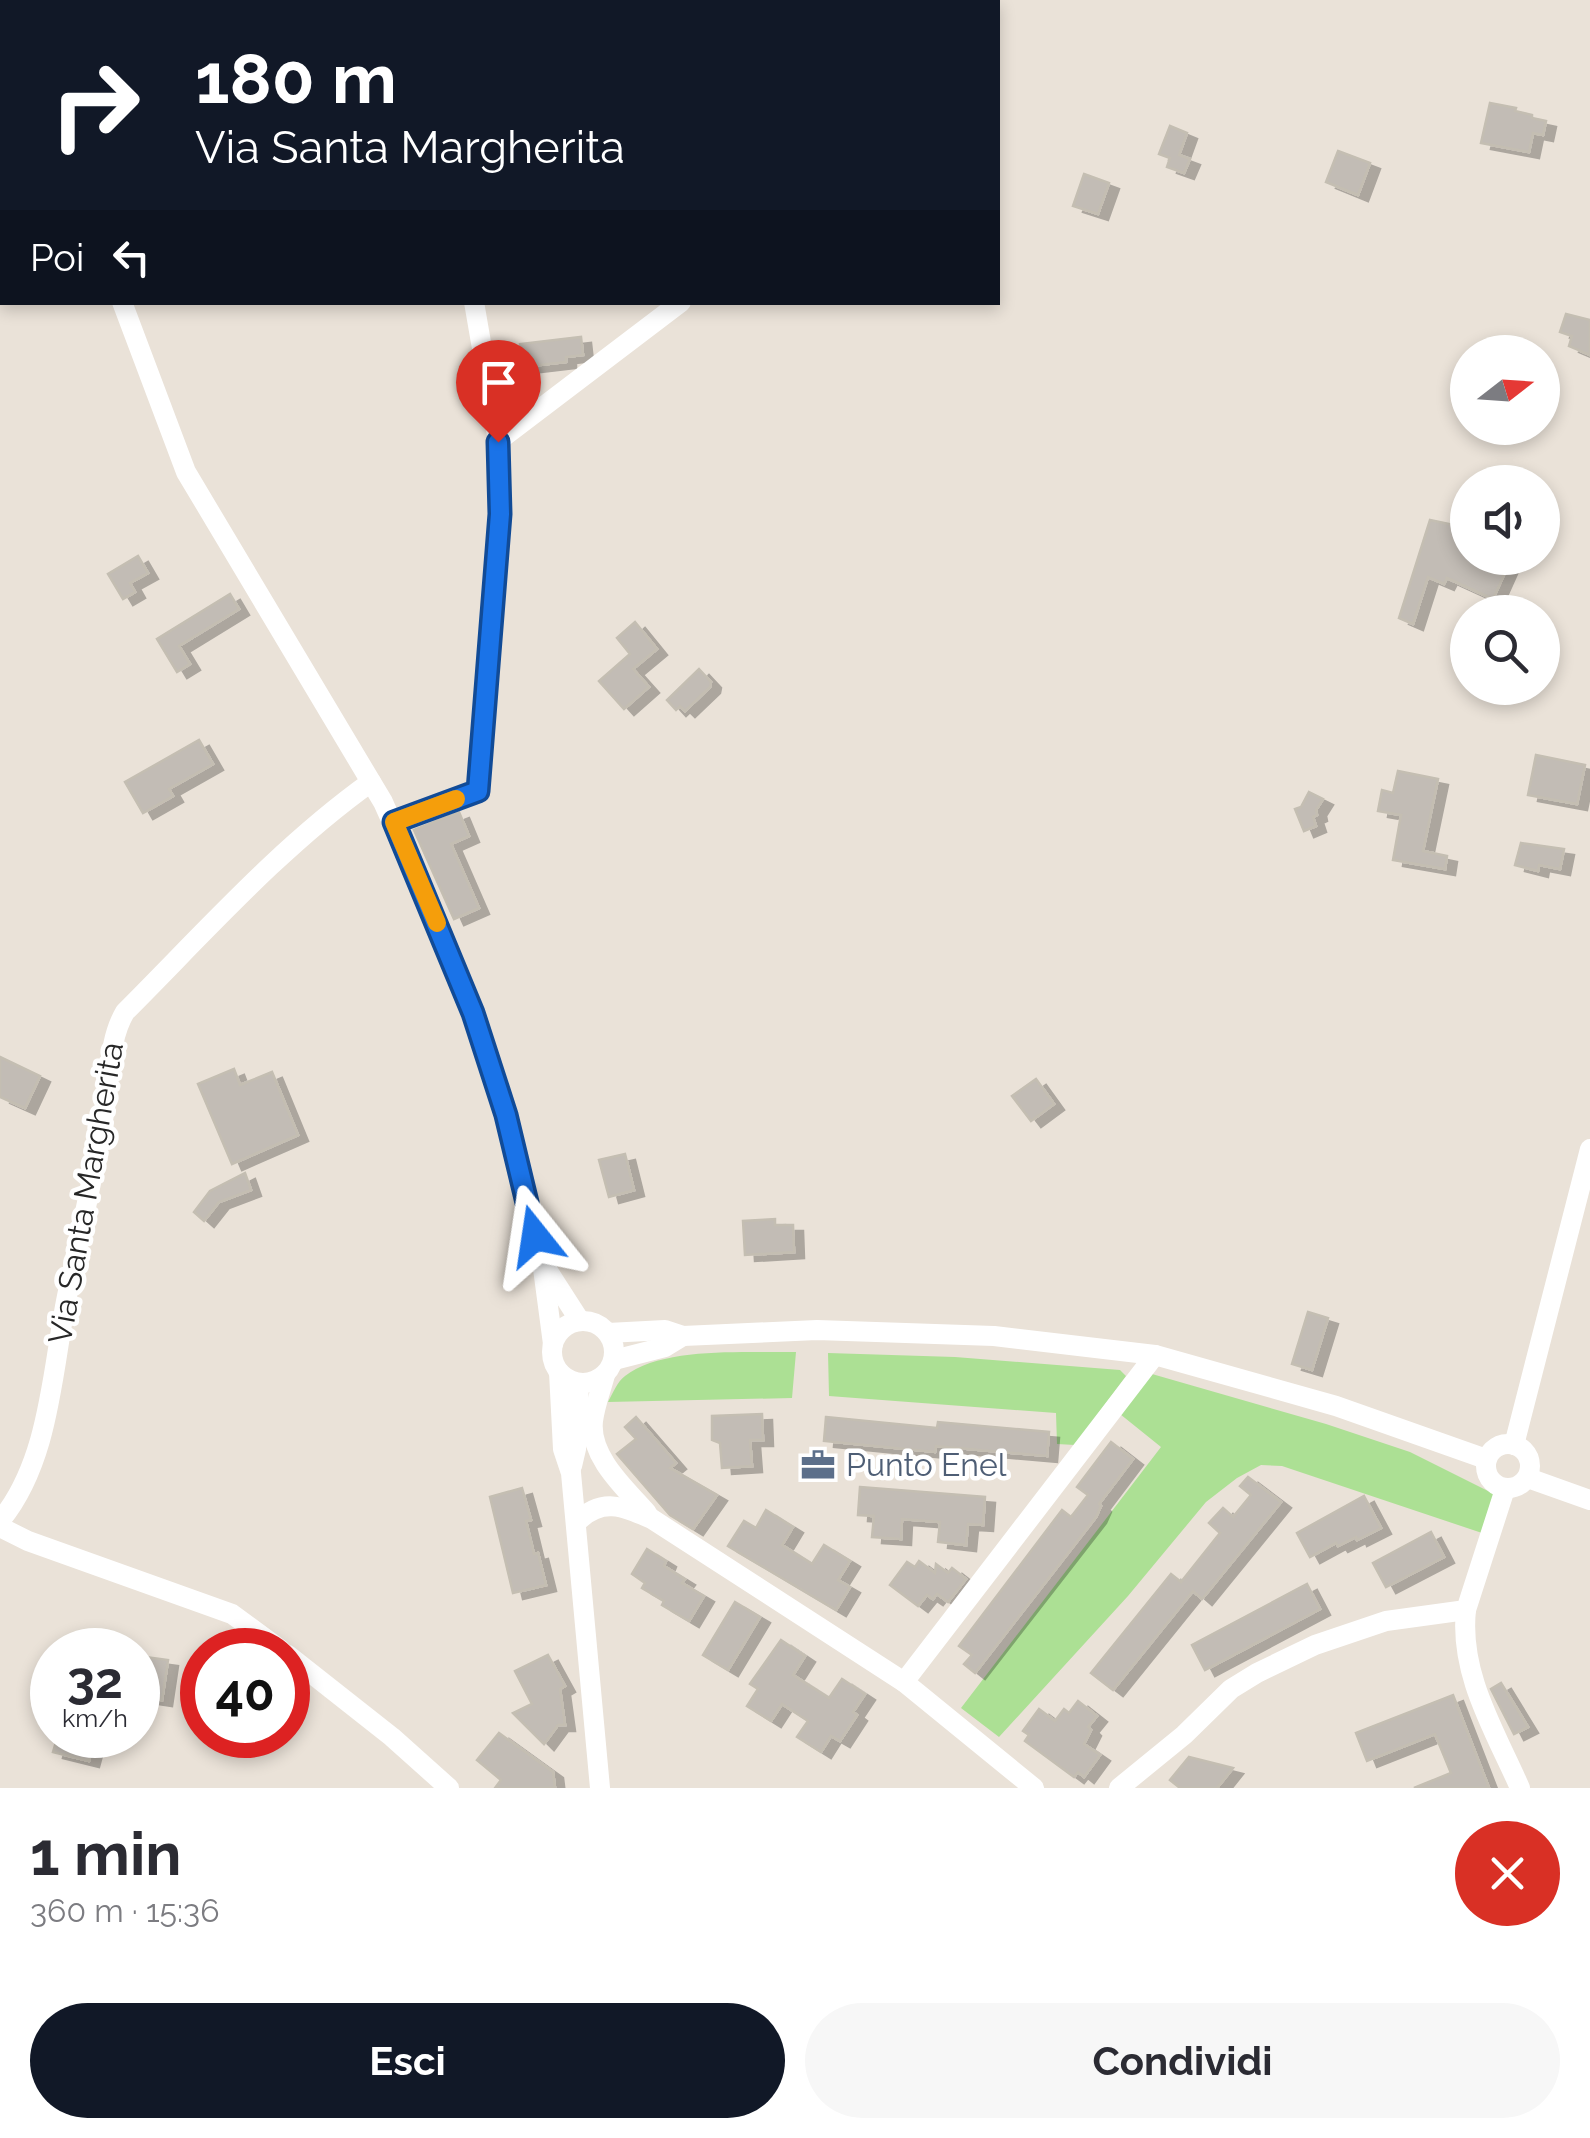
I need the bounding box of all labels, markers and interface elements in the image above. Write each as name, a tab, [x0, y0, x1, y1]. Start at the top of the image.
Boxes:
text: 180 m	[195, 37, 397, 119]
icon: right	[30, 40, 160, 170]
text: Via Santa Margherita	[195, 121, 625, 174]
icon: left	[104, 230, 159, 285]
text: Poi	[30, 235, 84, 280]
north arrow	[1450, 335, 1560, 445]
map controls	[1450, 335, 1560, 705]
pin	[456, 340, 541, 443]
icon: arrive	[471, 355, 526, 410]
button: sound	[1450, 465, 1560, 575]
button: search	[1450, 595, 1560, 705]
street label: Via Santa Margherita	[41, 1039, 130, 1347]
position arrow	[483, 1184, 587, 1288]
office icon: Punto Enel	[799, 1446, 837, 1484]
place label: Punto Enel	[846, 1446, 1007, 1483]
speed limit sign: 40	[180, 1628, 310, 1758]
text: 32	[67, 1651, 123, 1710]
text: km/h	[62, 1703, 128, 1733]
text: 1 min	[30, 1819, 181, 1889]
button: close	[1455, 1821, 1560, 1926]
text: 360 m · 15:36	[30, 1892, 219, 1929]
button: Esci	[30, 2003, 785, 2118]
button: Condividi	[805, 2003, 1560, 2118]

